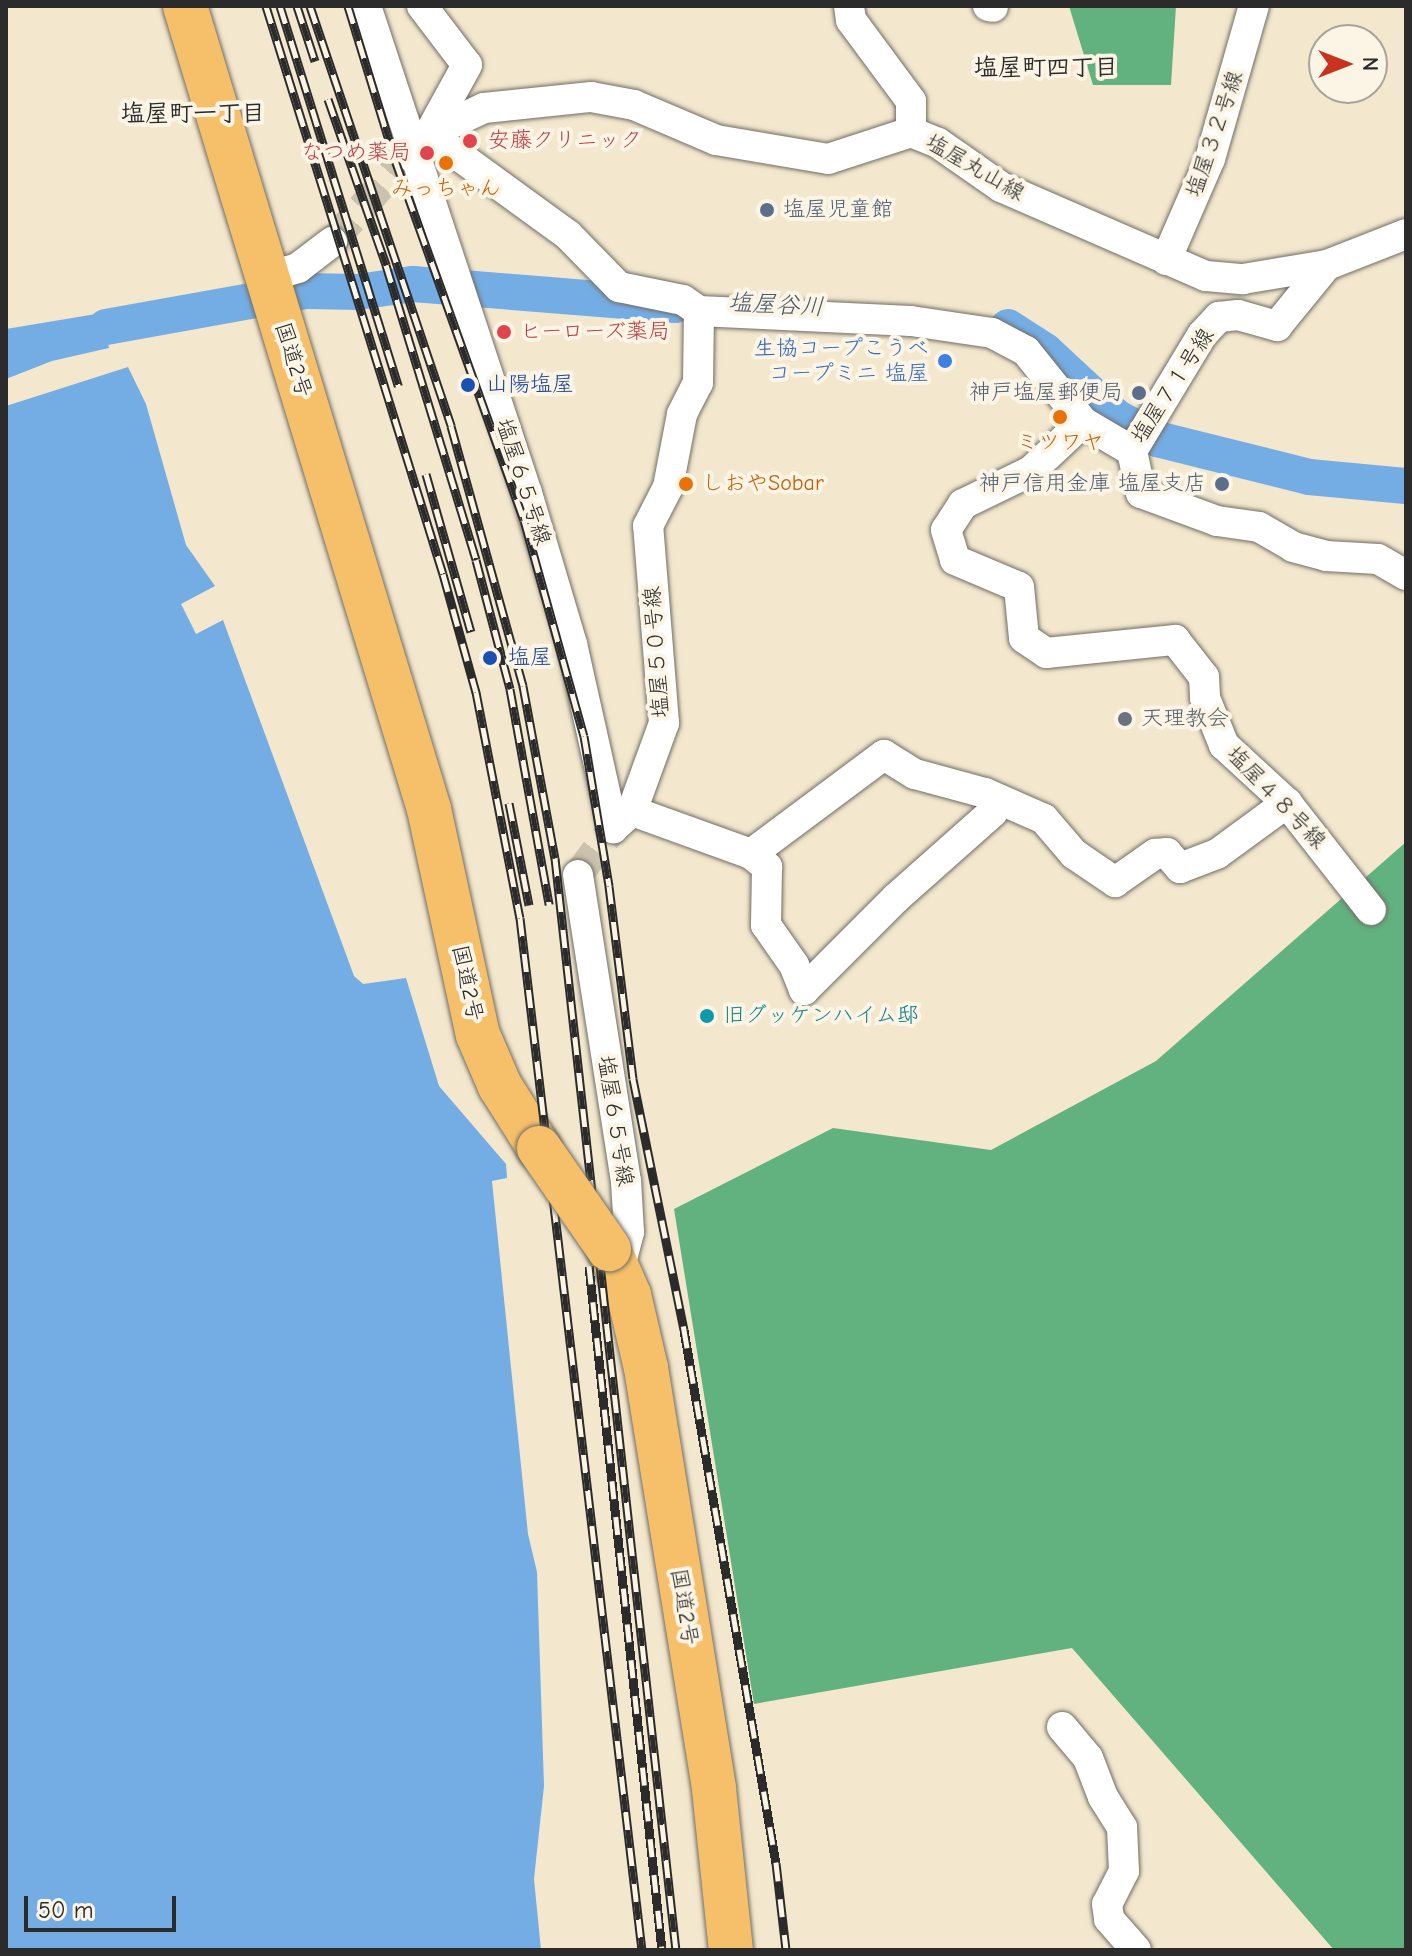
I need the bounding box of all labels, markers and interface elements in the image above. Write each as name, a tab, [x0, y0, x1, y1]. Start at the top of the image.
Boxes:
north arrow	[1308, 24, 1388, 104]
district label: 塩屋町四丁目	[974, 54, 1118, 82]
text: N	[1357, 57, 1383, 71]
street label: 塩屋３２号線	[1181, 67, 1249, 201]
district label: 塩屋町一丁目	[121, 100, 265, 128]
place label: 安藤クリニック	[488, 128, 642, 154]
street label: 塩屋丸山線	[921, 129, 1029, 207]
marker: 安藤クリニック	[459, 130, 481, 152]
place label: なつめ薬局	[301, 140, 411, 166]
marker: なつめ薬局	[418, 144, 436, 162]
marker: みっちゃん	[437, 154, 455, 172]
place label: みっちゃん	[391, 176, 501, 202]
place label: 塩屋児童館	[783, 197, 893, 223]
marker: 塩屋児童館	[758, 201, 776, 219]
water label: 塩屋谷川	[727, 288, 825, 322]
street label: 国道2号	[269, 319, 317, 401]
place label: ヒーローズ薬局	[520, 319, 673, 345]
marker: ヒーローズ薬局	[495, 323, 513, 341]
street label: 塩屋７１号線	[1126, 323, 1220, 449]
place label: 生協コープこうべ コープミニ 塩屋	[753, 335, 929, 386]
marker: 生協コープこうべ コープミニ 塩屋	[936, 352, 954, 370]
place label: 山陽塩屋	[486, 372, 574, 398]
marker: 山陽塩屋	[457, 374, 479, 396]
place label: 神戸塩屋郵便局	[969, 380, 1123, 406]
marker: 神戸塩屋郵便局	[1130, 384, 1148, 402]
marker: ミツワヤ	[1051, 408, 1069, 426]
street label: 塩屋６５号線	[490, 415, 556, 549]
place label: ミツワヤ	[1016, 430, 1104, 456]
place label: しおやSobar	[702, 471, 824, 497]
place label: 神戸信用金庫 塩屋支店	[979, 471, 1206, 497]
marker: しおやSobar	[677, 475, 695, 493]
marker: 神戸信用金庫 塩屋支店	[1213, 475, 1231, 493]
street label: 塩屋５０号線	[639, 585, 675, 719]
place label: 塩屋	[508, 645, 552, 671]
marker: 塩屋	[479, 647, 501, 669]
place label: 天理教会	[1141, 706, 1229, 732]
marker: 天理教会	[1116, 710, 1134, 728]
street label: 塩屋４８号線	[1221, 741, 1331, 855]
street label: 国道2号	[446, 942, 488, 1024]
place label: 旧グッケンハイム邸	[723, 1003, 921, 1029]
marker: 旧グッケンハイム邸	[698, 1007, 716, 1025]
street label: 塩屋６５号線	[592, 1054, 638, 1188]
street label: 国道2号	[665, 1567, 703, 1647]
scale bar	[28, 1880, 180, 1930]
text: 50 m	[38, 1896, 94, 1924]

